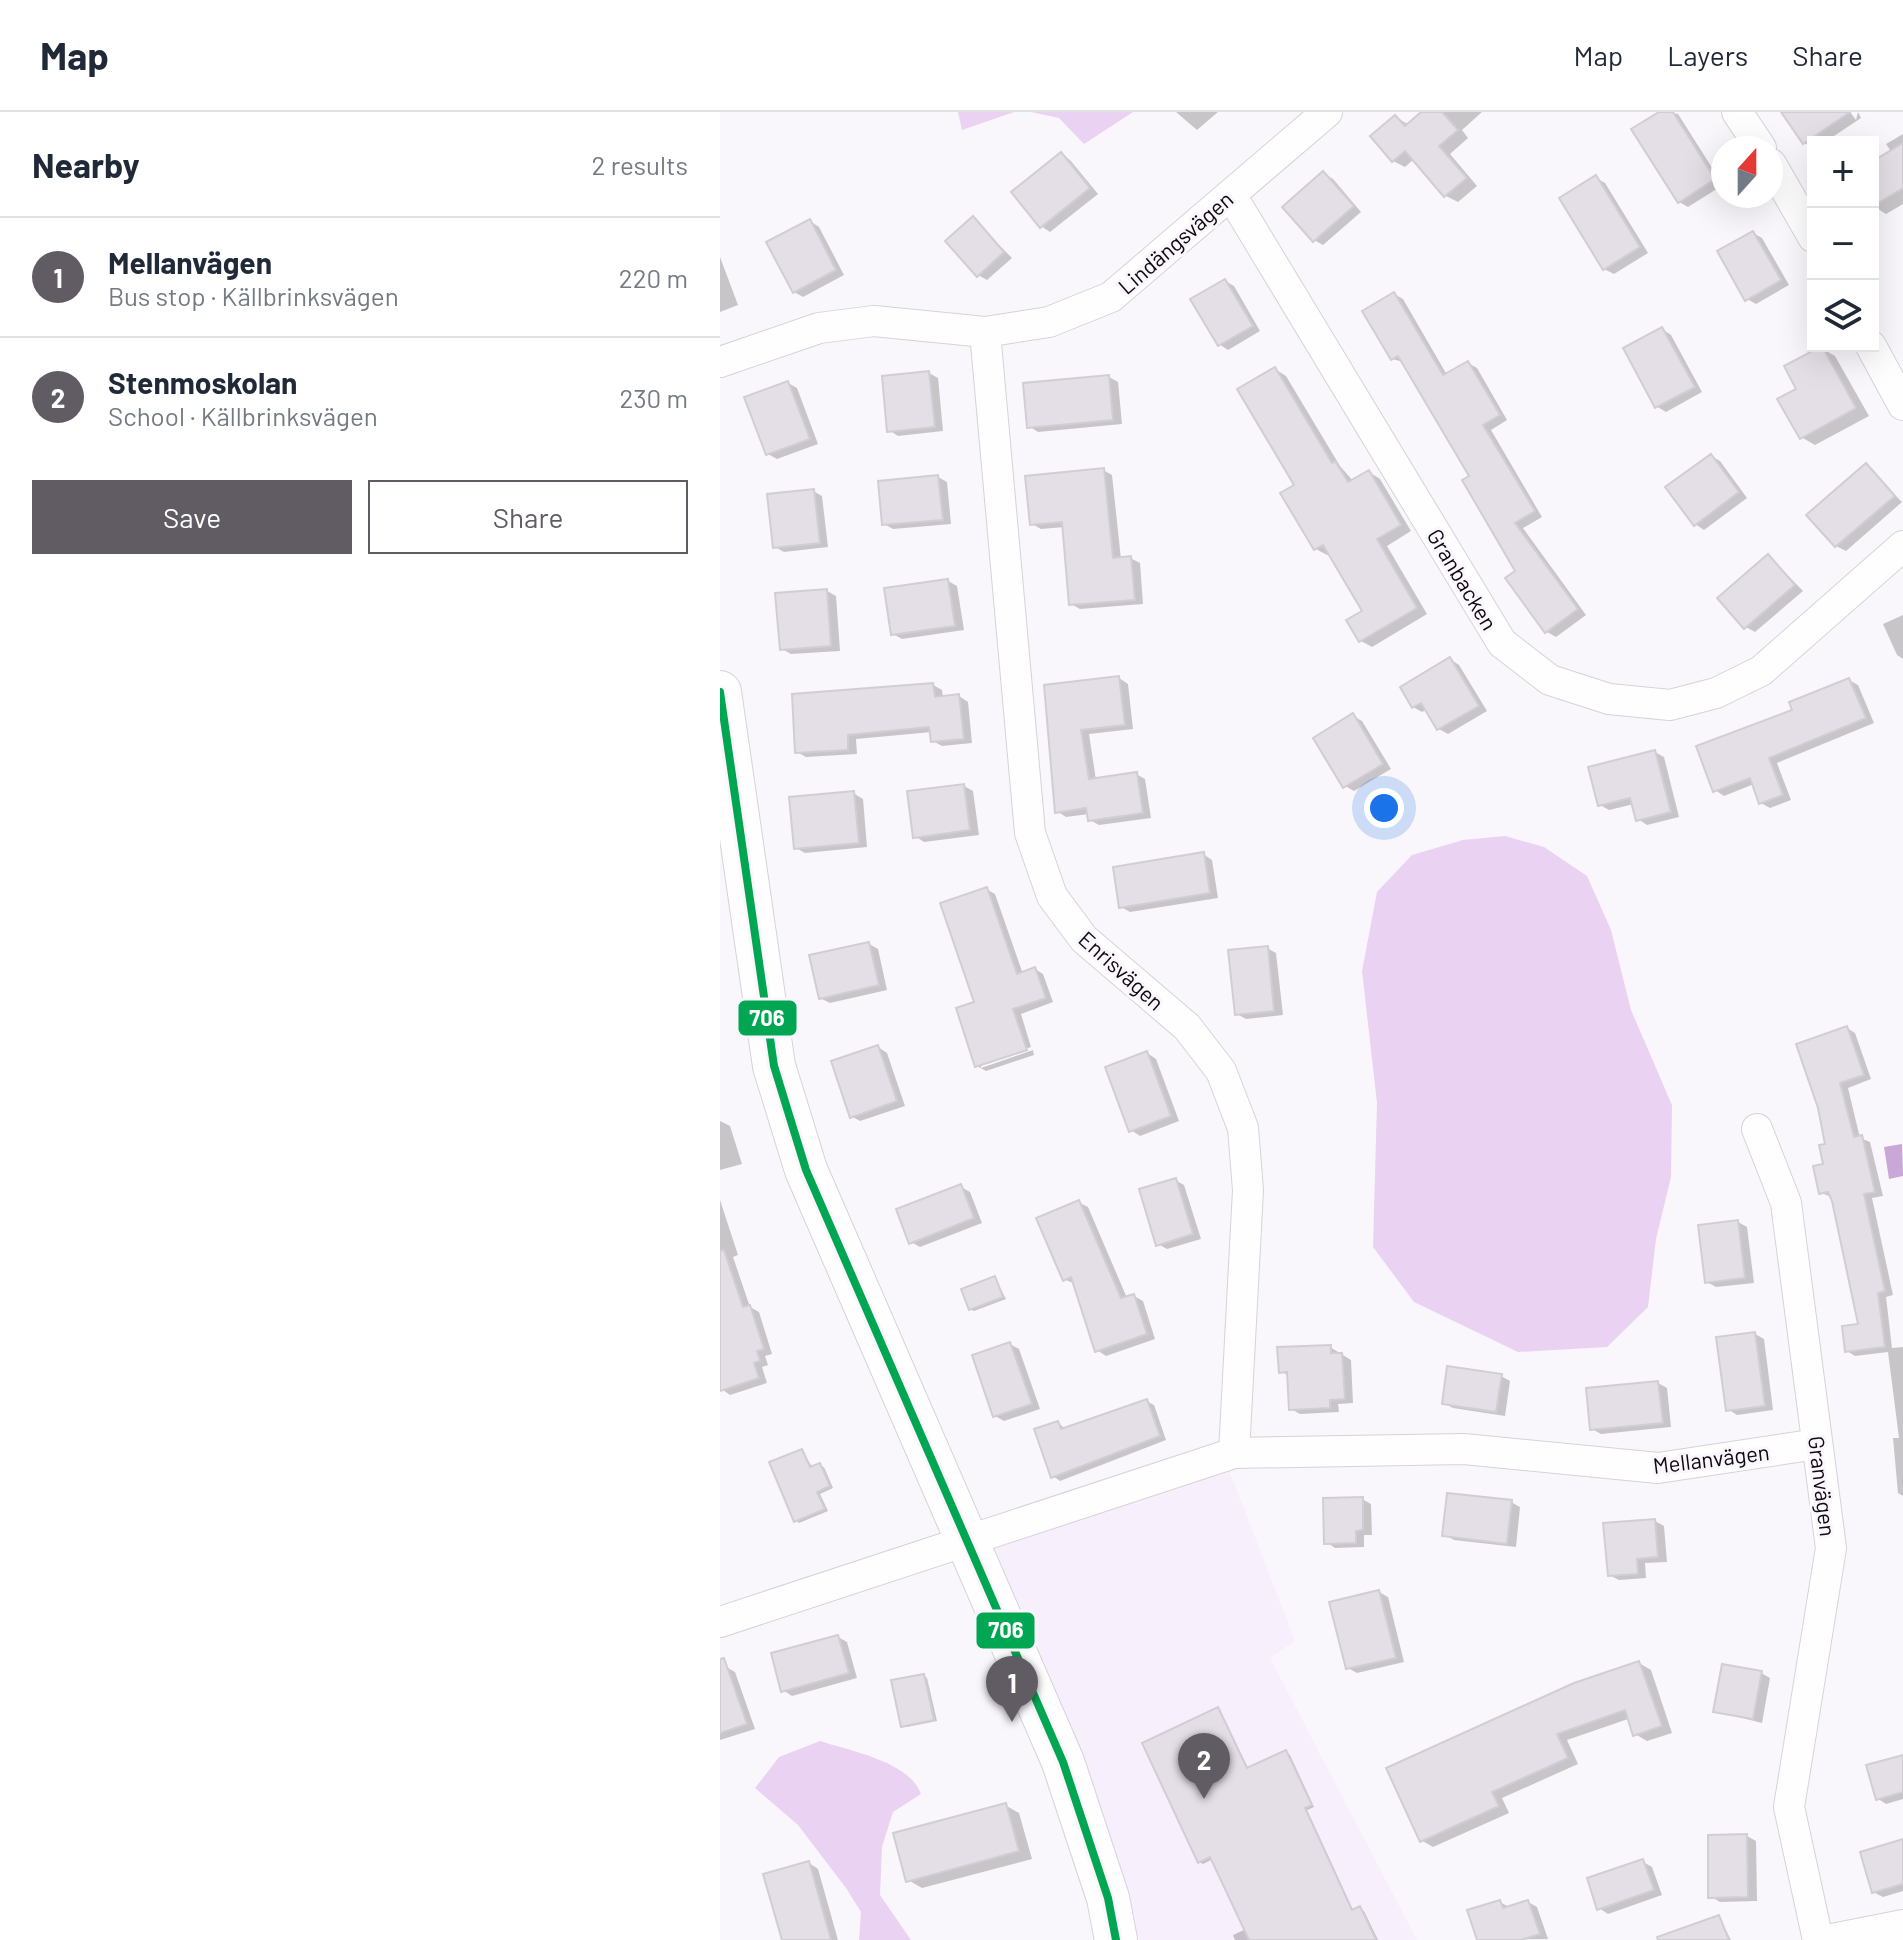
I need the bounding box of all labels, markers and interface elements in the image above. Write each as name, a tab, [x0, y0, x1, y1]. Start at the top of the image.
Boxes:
text: Map	[40, 32, 109, 78]
text: Map	[1573, 38, 1623, 72]
text: Layers	[1667, 38, 1748, 72]
text: Share	[1792, 38, 1863, 72]
north arrow	[1711, 136, 1783, 208]
map controls	[1807, 136, 1879, 352]
button: +	[1807, 136, 1879, 208]
text: Nearby	[32, 144, 140, 185]
text: 2 results	[592, 149, 688, 180]
street label: Lindängsvägen	[1112, 185, 1238, 299]
button: −	[1807, 208, 1879, 280]
text: Mellanvägen	[108, 244, 272, 280]
text: 1	[53, 262, 63, 293]
text: 220 m	[619, 262, 688, 293]
text: Bus stop · Källbrinksvägen	[108, 280, 399, 311]
button: layers	[1807, 280, 1879, 352]
text: Stenmoskolan	[108, 364, 297, 400]
text: 2	[51, 382, 65, 413]
text: 230 m	[619, 382, 688, 413]
text: School · Källbrinksvägen	[108, 400, 378, 431]
button: Save	[32, 480, 352, 554]
button: Share	[368, 480, 688, 554]
street label: Granbacken	[1423, 524, 1503, 634]
your location	[1364, 788, 1404, 828]
street label: Enrisvägen	[1074, 925, 1170, 1015]
line badge: 706	[737, 999, 798, 1037]
text: 706	[749, 1004, 785, 1030]
street label: Granvägen	[1804, 1434, 1842, 1538]
street label: Mellanvägen	[1651, 1438, 1771, 1478]
line badge: 706	[975, 1611, 1036, 1650]
text: 706	[988, 1616, 1024, 1642]
pin: 1	[986, 1656, 1038, 1722]
pin: 2	[1178, 1733, 1230, 1799]

